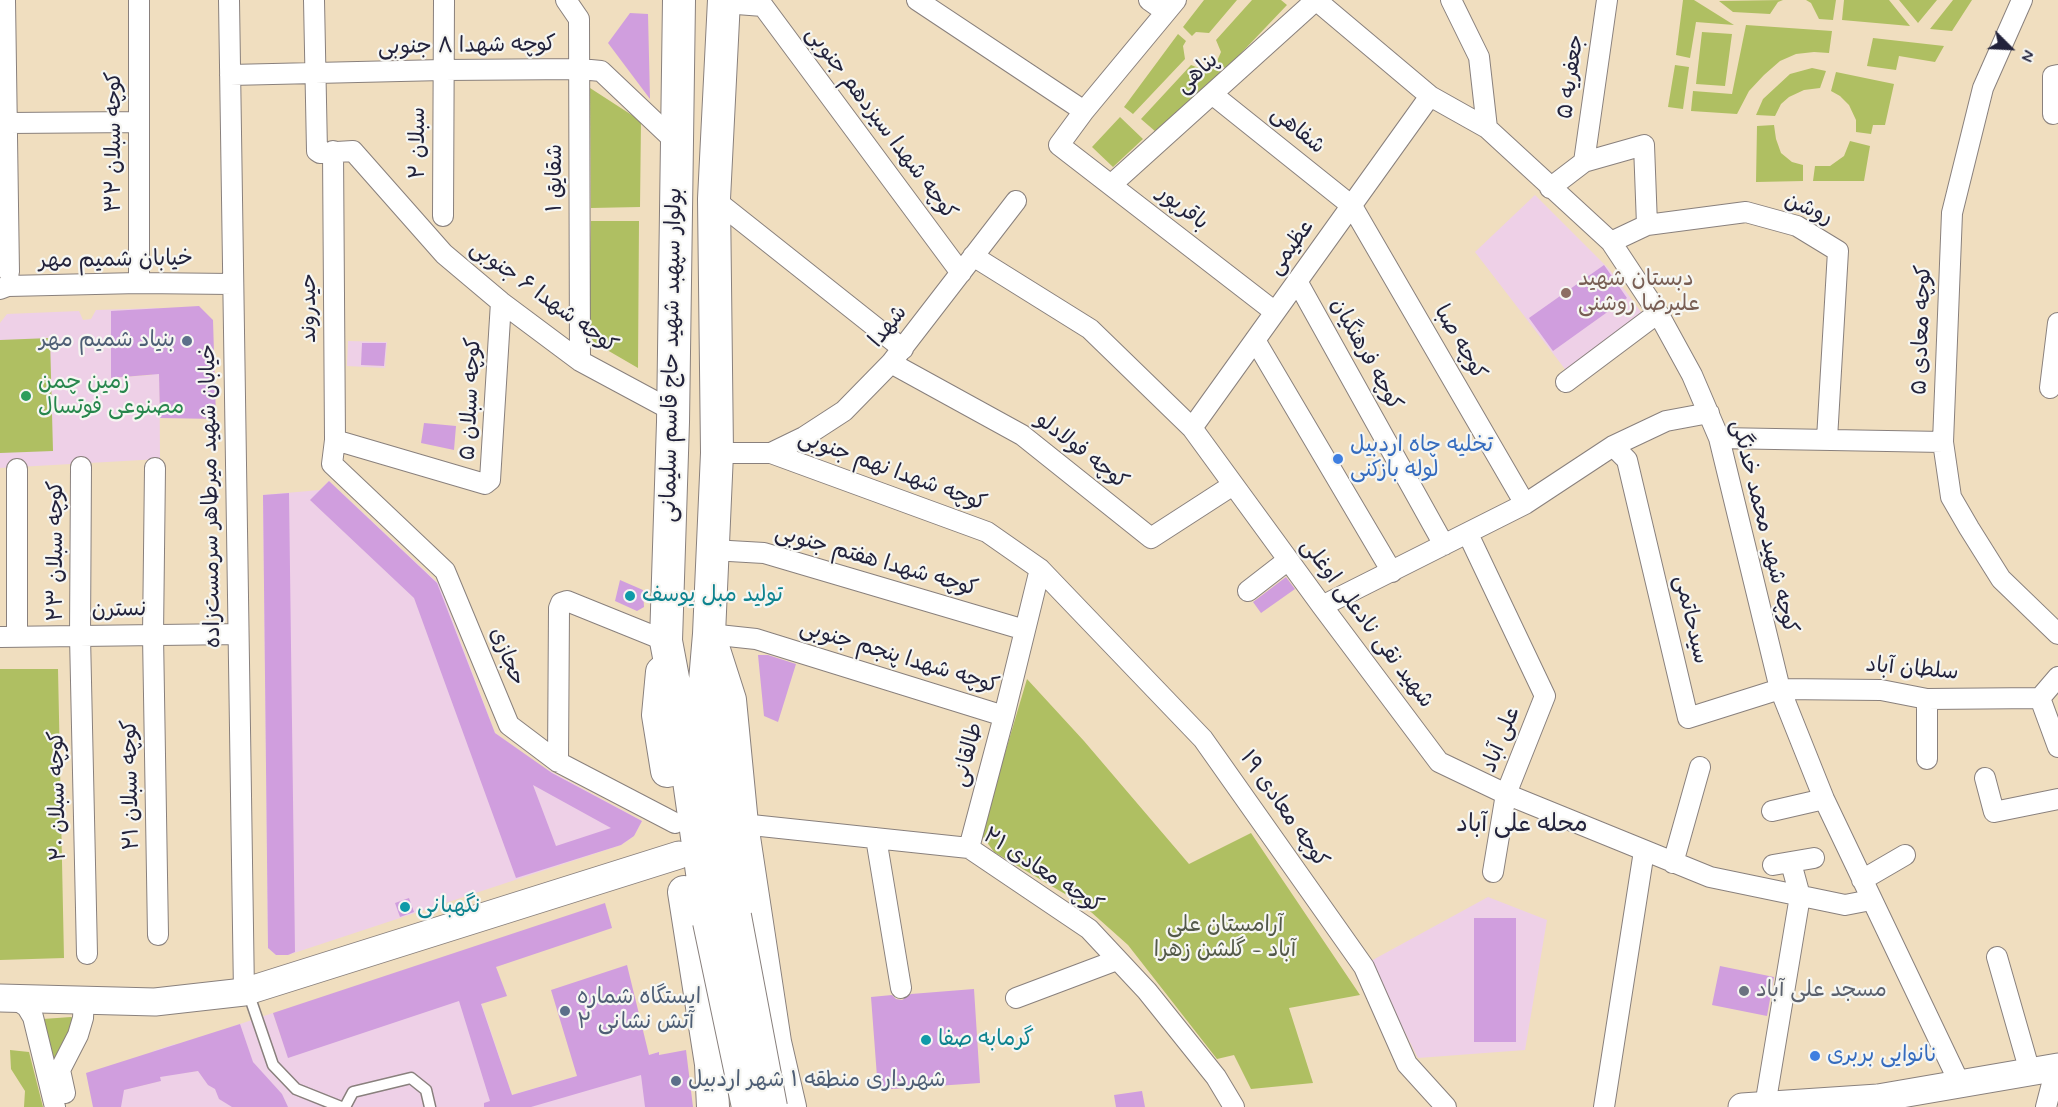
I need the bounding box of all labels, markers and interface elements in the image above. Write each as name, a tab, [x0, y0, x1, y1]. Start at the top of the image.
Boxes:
north arrow	[1980, 18, 2040, 78]
street label: کوچه شهدا سیزدهم جنوبی	[799, 22, 961, 226]
street label: کوچه شهدا ۸ جنوبی	[378, 32, 556, 62]
street label: جعفریه ۵	[1553, 33, 1591, 121]
text: N	[2015, 46, 2039, 65]
street label: پناهی	[1171, 48, 1225, 100]
street label: کوچه سبلان ۳۲	[102, 72, 128, 212]
street label: شفاهی	[1265, 101, 1329, 161]
street label: سبلان ۲	[406, 107, 432, 179]
street label: شقایق ۱	[543, 144, 569, 212]
street label: باقرپور	[1151, 181, 1213, 237]
street label: بولوار سپهبد شهید حاج قاسم سلیمانی	[657, 187, 689, 523]
street label: روشن	[1780, 188, 1836, 232]
street label: عظیمی	[1263, 215, 1321, 281]
street label: کوچه شهدا ۶ جنوبی	[464, 236, 622, 360]
street label: خیابان شمیم مهر	[39, 246, 193, 276]
street label: کوچه معادی ۵	[1908, 264, 1938, 396]
place label: دبستان شهید علیرضا روشنی	[1578, 267, 1700, 318]
street label: حیدروند	[297, 273, 323, 343]
marker: دبستان شهید علیرضا روشنی	[1559, 286, 1573, 300]
street label: کوچه فرهنگیان	[1323, 294, 1407, 416]
street label: شهدا	[864, 301, 914, 353]
street label: کوچه صبا	[1427, 301, 1491, 385]
place label: بنیاد شمیم مهر	[39, 328, 175, 354]
marker: بنیاد شمیم مهر	[180, 334, 194, 348]
street label: کوچه سبلان ۵	[456, 337, 488, 461]
street label: خیابان شهید میرطاهر سرمست‌زاده	[196, 344, 228, 648]
place label: زمین چمن مصنوعی فوتسال	[38, 370, 184, 422]
marker: زمین چمن مصنوعی فوتسال	[19, 389, 33, 403]
street label: کوچه فولادلو	[1029, 408, 1133, 496]
street label: کوچه شهید محمد خدنگی	[1724, 418, 1802, 636]
street label: کوچه شهدا نهم جنوبی	[794, 426, 990, 518]
place label: تخلیه چاه اردبیل لوله بازکنی	[1350, 433, 1493, 484]
marker: تخلیه چاه اردبیل لوله بازکنی	[1331, 452, 1345, 466]
street label: کوچه سبلان ۲۳	[44, 481, 70, 621]
street label: کوچه شهدا هفتم جنوبی	[772, 520, 980, 604]
street label: شهید نقی نادعلی اوغلی	[1294, 534, 1438, 714]
street label: سیدحاتمی	[1667, 573, 1713, 667]
place label: تولید مبل یوسف	[642, 583, 783, 609]
marker: تولید مبل یوسف	[623, 589, 637, 603]
street label: نسترن	[91, 597, 147, 625]
street label: کوچه شهدا پنجم جنوبی	[796, 615, 1002, 701]
street label: حجازی	[482, 624, 530, 690]
street label: سلطان آباد	[1865, 653, 1959, 687]
street label: علی آباد	[1477, 703, 1527, 777]
street label: کوچه سبلان ۲۱	[118, 719, 146, 851]
street label: طالقانی	[948, 720, 990, 790]
street label: کوچه سبلان ۲۰	[45, 731, 73, 861]
street label: کوچه معادی ۱۹	[1233, 746, 1333, 874]
district label: محله علی آباد	[1456, 812, 1588, 840]
street label: کوچه معادی ۲۱	[977, 823, 1107, 921]
place label: نگهبانی	[417, 894, 480, 920]
marker: نگهبانی	[398, 900, 412, 914]
park label: آرامستان علی آباد - گلشن زهرا	[1154, 913, 1296, 964]
place label: مسجد علی آباد	[1756, 978, 1887, 1004]
marker: مسجد علی آباد	[1737, 984, 1751, 998]
place label: ایستگاه شماره ۲ آتش نشانی	[577, 985, 701, 1036]
marker: ایستگاه شماره ۲ آتش نشانی	[558, 1004, 572, 1018]
place label: گرمابه صفا	[938, 1027, 1034, 1053]
marker: گرمابه صفا	[919, 1033, 933, 1047]
place label: نانوایی بربری	[1827, 1043, 1937, 1069]
marker: نانوایی بربری	[1808, 1049, 1822, 1063]
place label: شهرداری منطقه ۱ شهر اردبیل	[688, 1068, 946, 1094]
marker: شهرداری منطقه ۱ شهر اردبیل	[669, 1074, 683, 1088]

